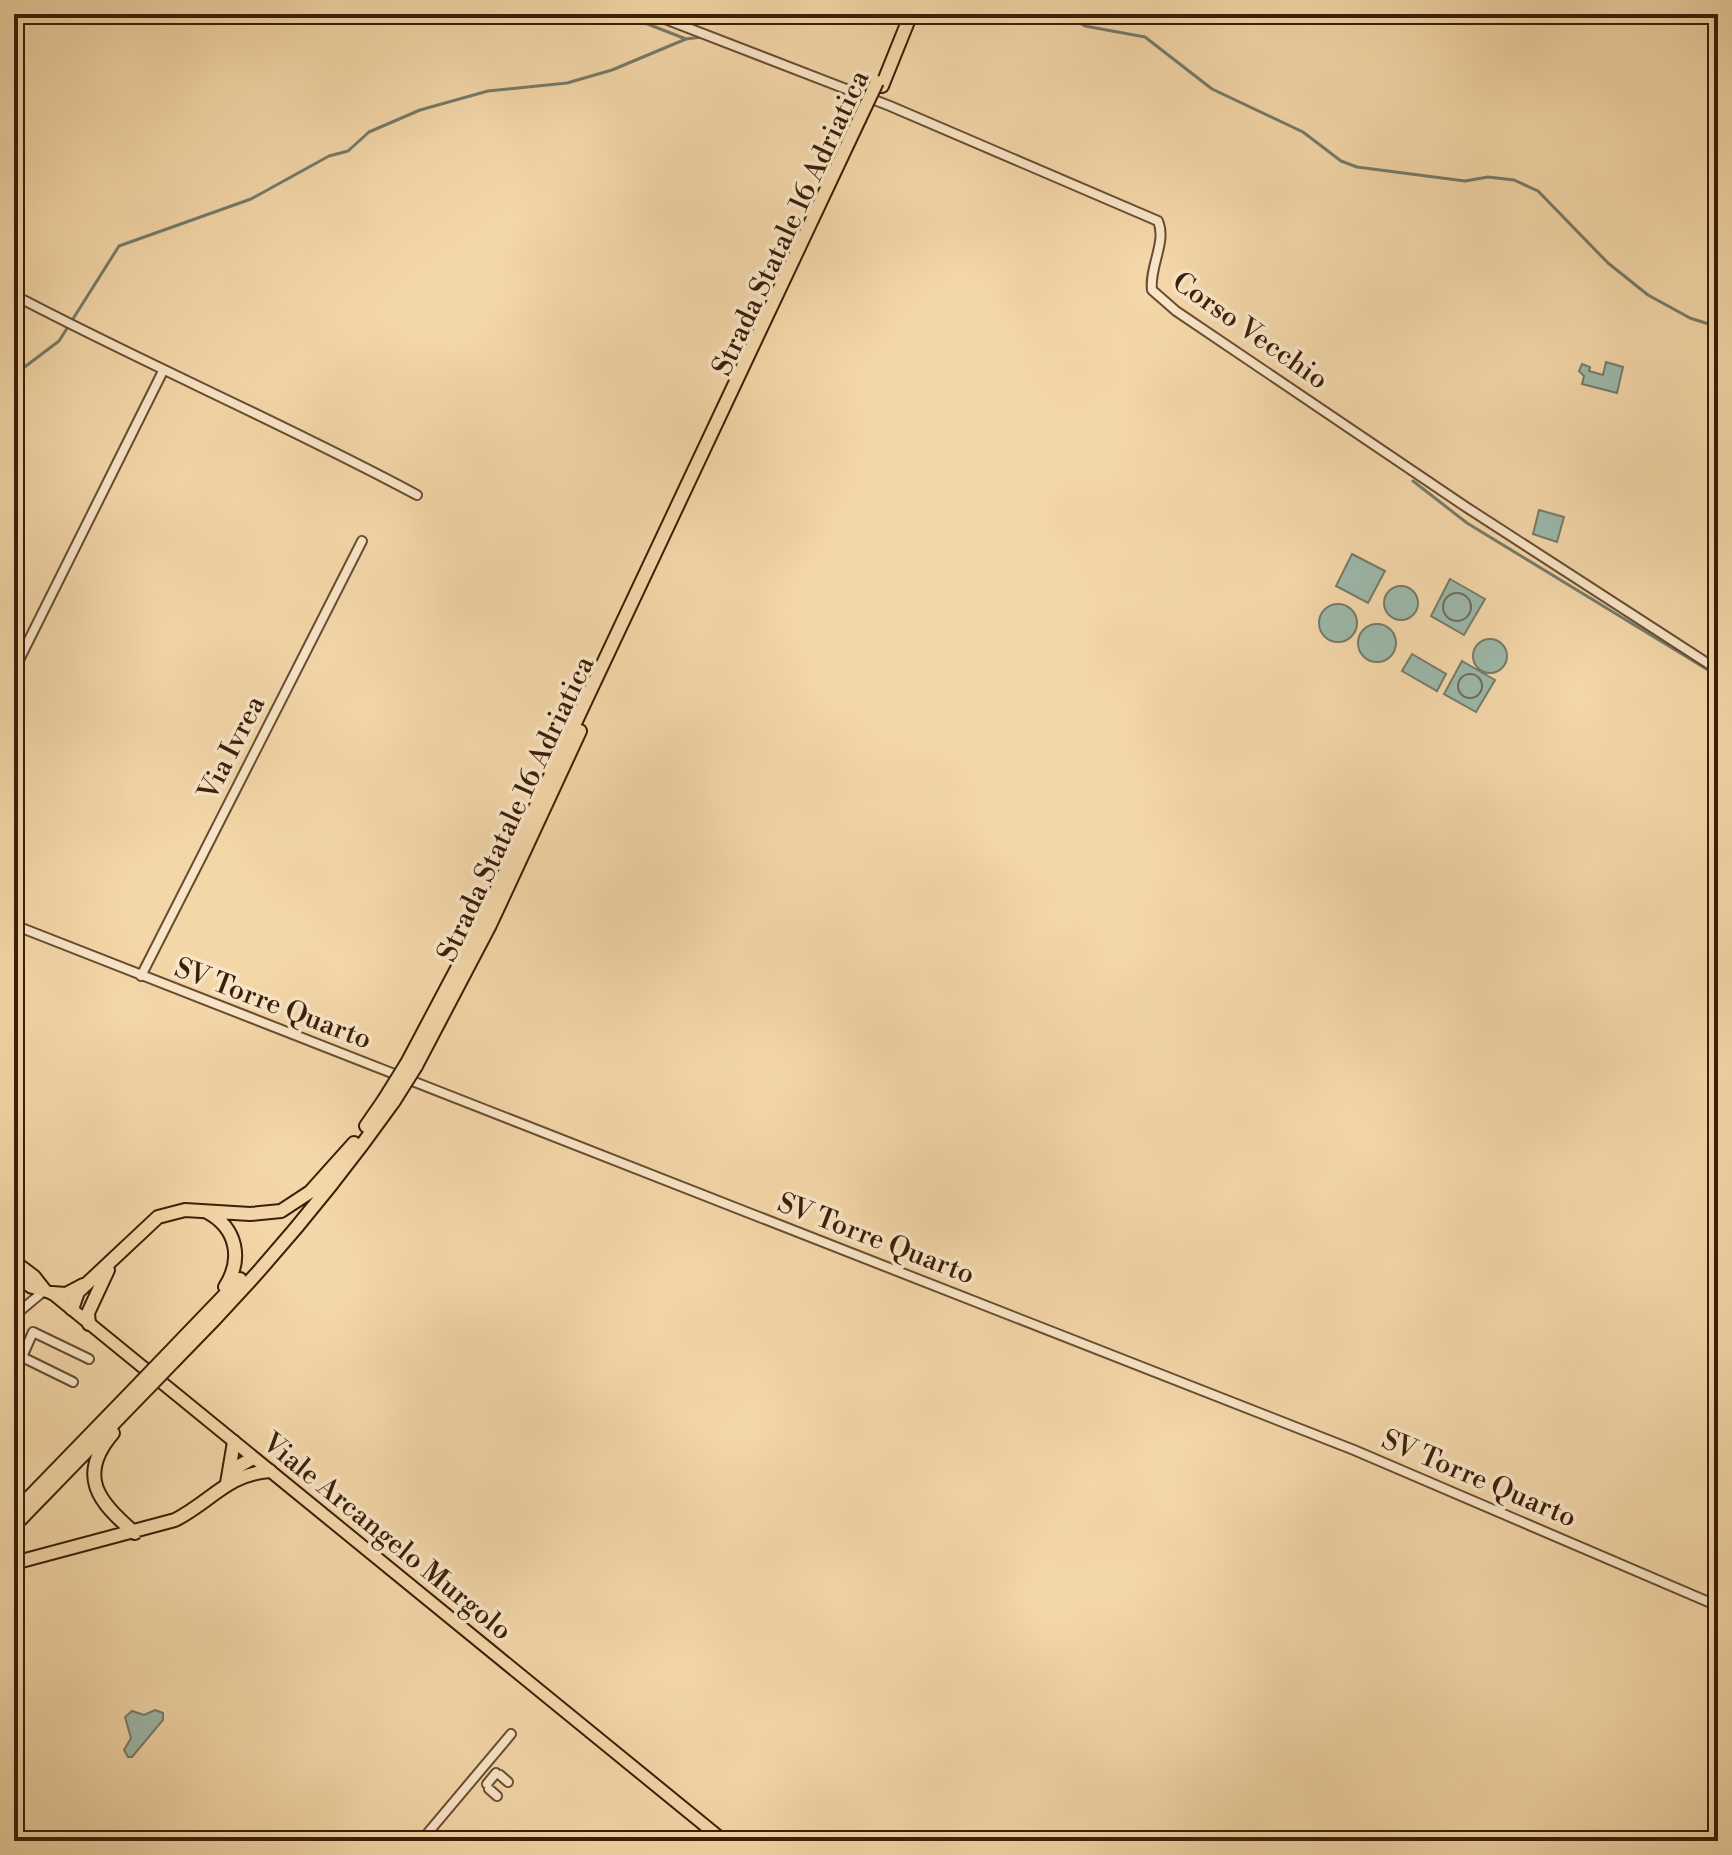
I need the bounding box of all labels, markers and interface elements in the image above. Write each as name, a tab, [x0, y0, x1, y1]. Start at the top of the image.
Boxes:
street label: Strada Statale 16 Adriatica	[705, 64, 878, 381]
street label: Corso Vecchio	[1165, 264, 1335, 398]
street label: Strada Statale 16 Adriatica	[430, 650, 603, 967]
street label: Via Ivrea	[190, 689, 273, 807]
street label: SV Torre Quarto	[170, 950, 376, 1058]
street label: SV Torre Quarto	[773, 1185, 979, 1293]
street label: SV Torre Quarto	[1376, 1422, 1582, 1536]
street label: Viale Arcangelo Murgolo	[254, 1425, 519, 1648]

